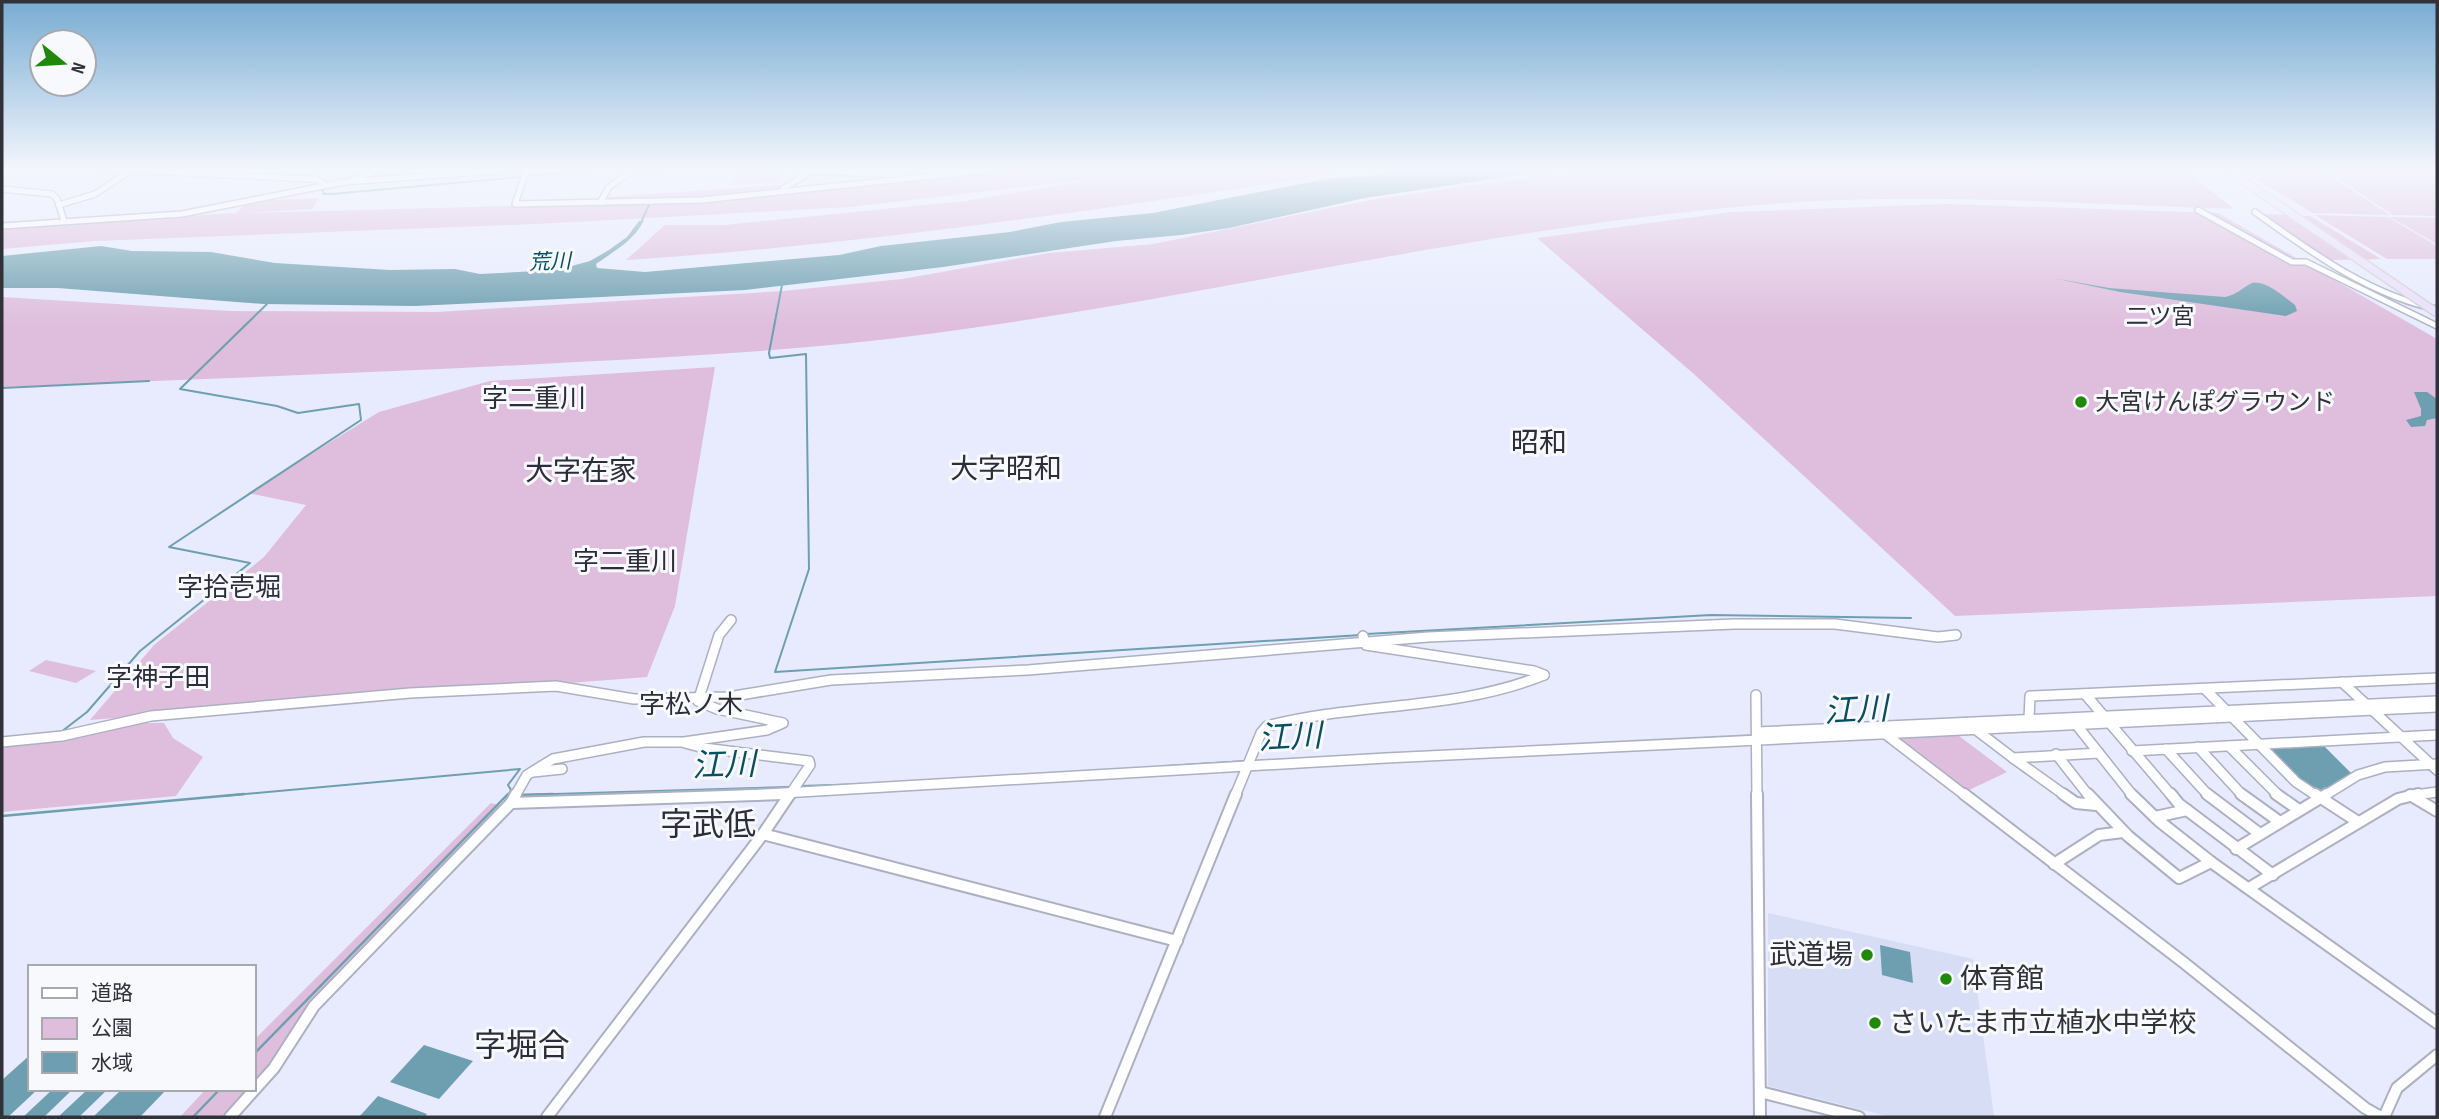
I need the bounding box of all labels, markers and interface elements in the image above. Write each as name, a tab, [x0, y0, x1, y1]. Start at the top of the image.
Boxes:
north arrow	[28, 28, 98, 98]
text: N	[65, 59, 90, 76]
water label: 荒川	[529, 249, 573, 275]
district label: 二ツ宮	[2126, 303, 2195, 331]
district label: 字二重川	[482, 384, 586, 415]
place label: 大宮けんぽグラウンド	[2095, 388, 2335, 417]
marker: 大宮けんぽグラウンド	[2073, 394, 2089, 410]
district label: 昭和	[1511, 427, 1567, 460]
district label: 大字昭和	[950, 453, 1062, 486]
district label: 大字在家	[525, 455, 637, 488]
district label: 字二重川	[573, 547, 677, 578]
district label: 字拾壱堀	[177, 573, 281, 604]
district label: 字神子田	[106, 663, 210, 694]
district label: 字松ノ木	[639, 690, 743, 721]
water label: 江川	[1823, 690, 1892, 732]
water label: 江川	[1257, 717, 1326, 759]
water label: 江川	[691, 745, 760, 787]
district label: 字武低	[660, 806, 756, 845]
place label: 武道場	[1769, 939, 1853, 972]
marker: 武道場	[1859, 947, 1875, 963]
place label: 体育館	[1960, 963, 2044, 996]
legend	[28, 965, 256, 1091]
marker: 体育館	[1938, 971, 1954, 987]
text: 道路	[91, 981, 133, 1006]
place label: さいたま市立植水中学校	[1889, 1007, 2196, 1040]
marker: さいたま市立植水中学校	[1867, 1015, 1883, 1031]
text: 公園	[91, 1016, 133, 1041]
district label: 字堀合	[474, 1027, 570, 1066]
text: 水域	[91, 1051, 133, 1076]

